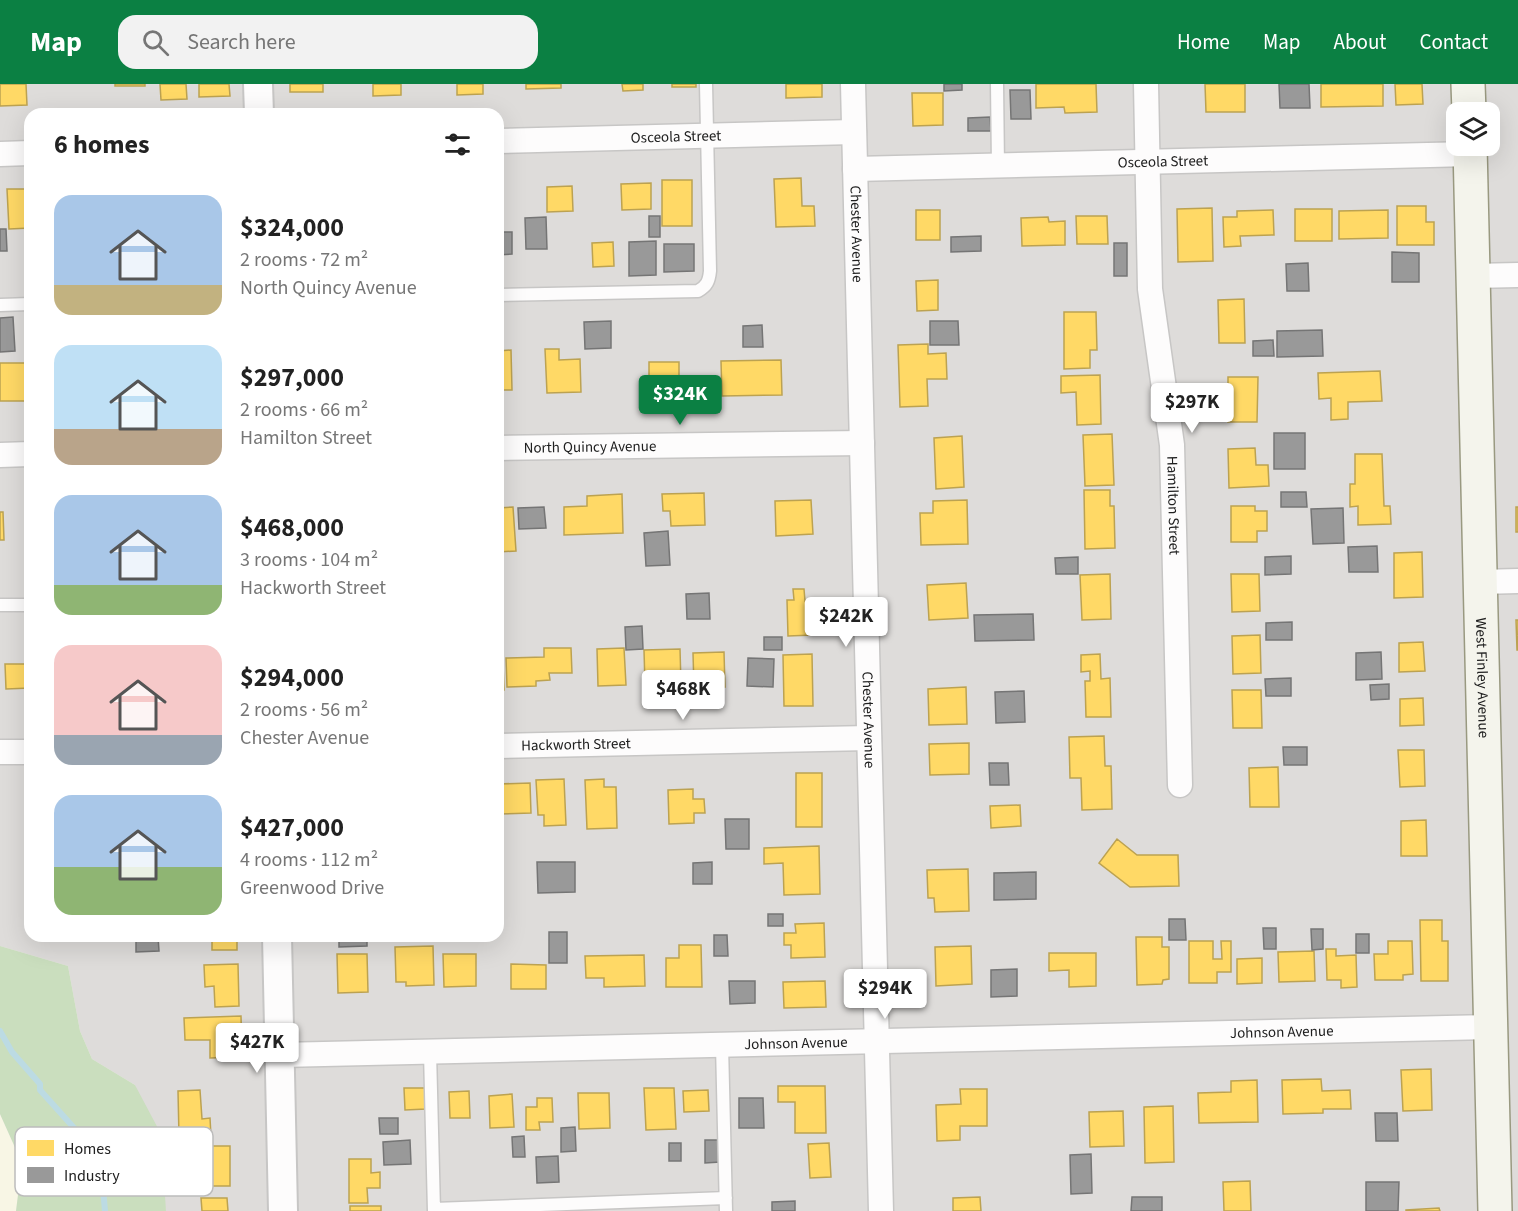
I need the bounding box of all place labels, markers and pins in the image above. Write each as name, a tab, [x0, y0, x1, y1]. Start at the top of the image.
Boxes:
pin: $324K	[638, 375, 722, 426]
pin: $297K	[1150, 383, 1234, 434]
pin: $242K	[804, 597, 888, 648]
pin: $468K	[641, 670, 725, 721]
pin: $294K	[843, 969, 927, 1020]
pin: $427K	[215, 1023, 299, 1074]

